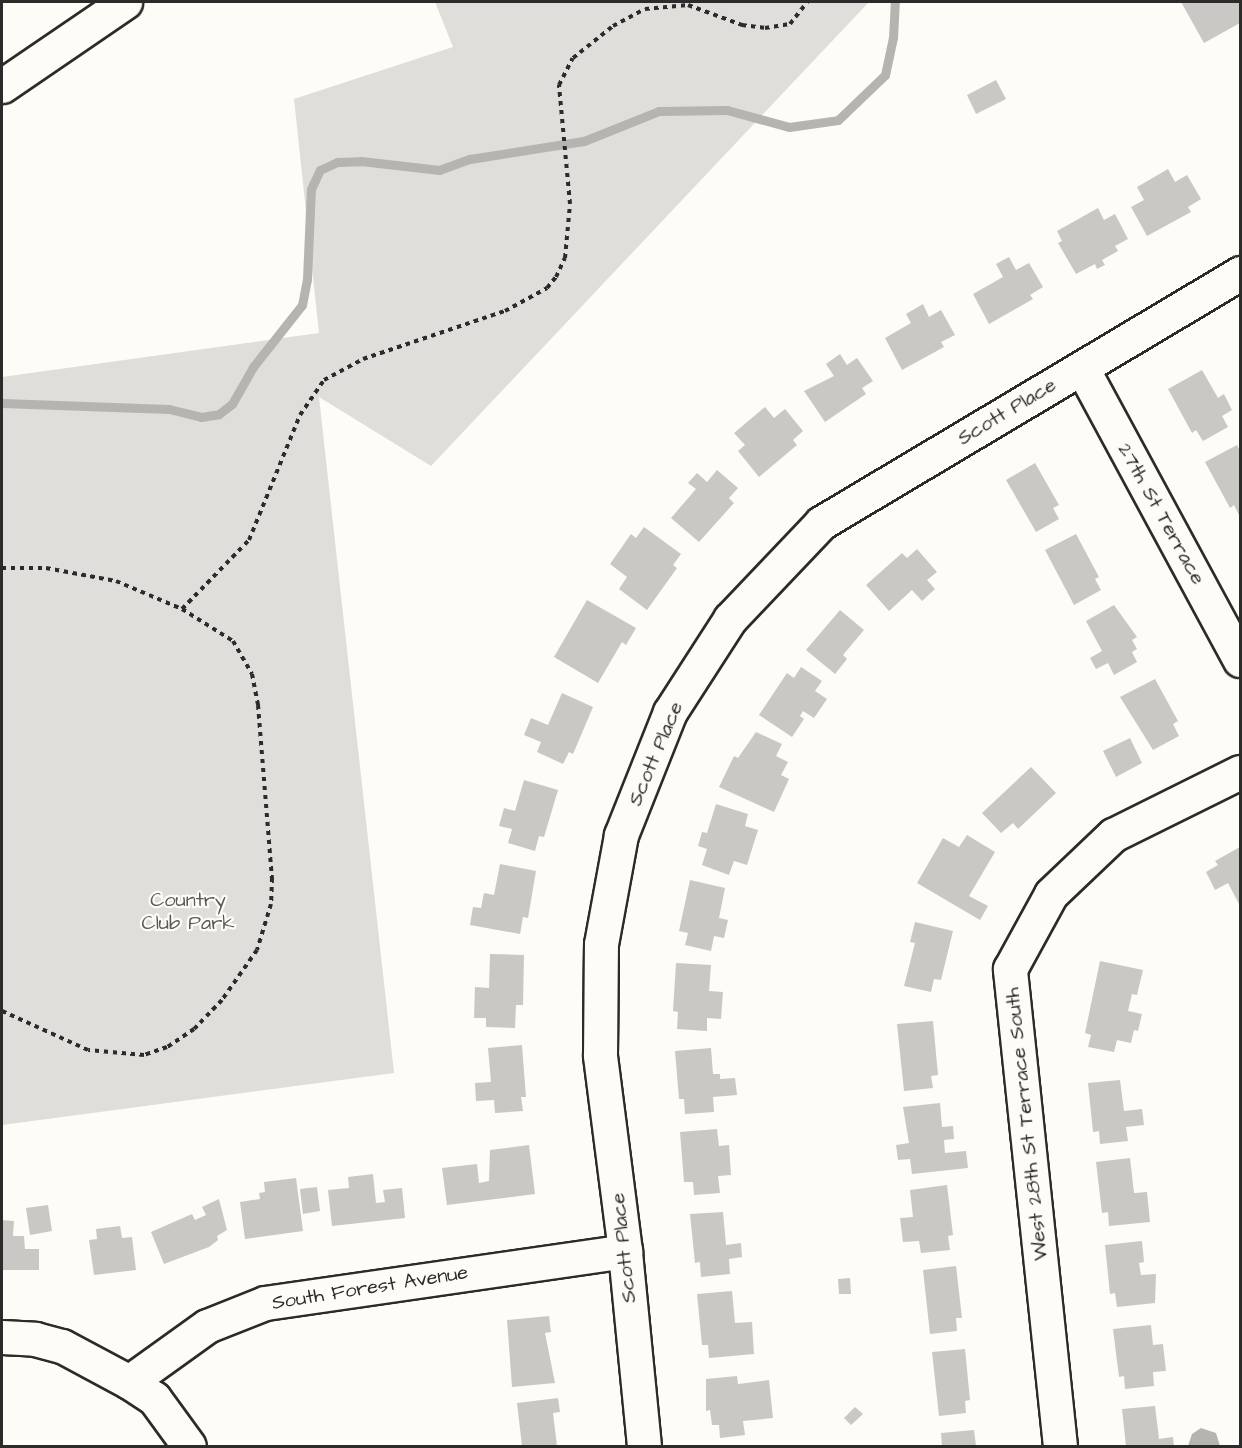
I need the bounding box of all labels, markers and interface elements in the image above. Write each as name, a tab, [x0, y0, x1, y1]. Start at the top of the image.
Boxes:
street label: Scott Place	[953, 373, 1061, 451]
street label: 27th St Terrace	[1112, 439, 1210, 589]
street label: Scott Place	[623, 698, 689, 810]
park label: Country Club Park	[142, 888, 234, 935]
street label: West 28th St Terrace South	[1001, 986, 1053, 1262]
street label: Scott Place	[606, 1192, 642, 1304]
street label: South Forest Avenue	[270, 1261, 470, 1315]

